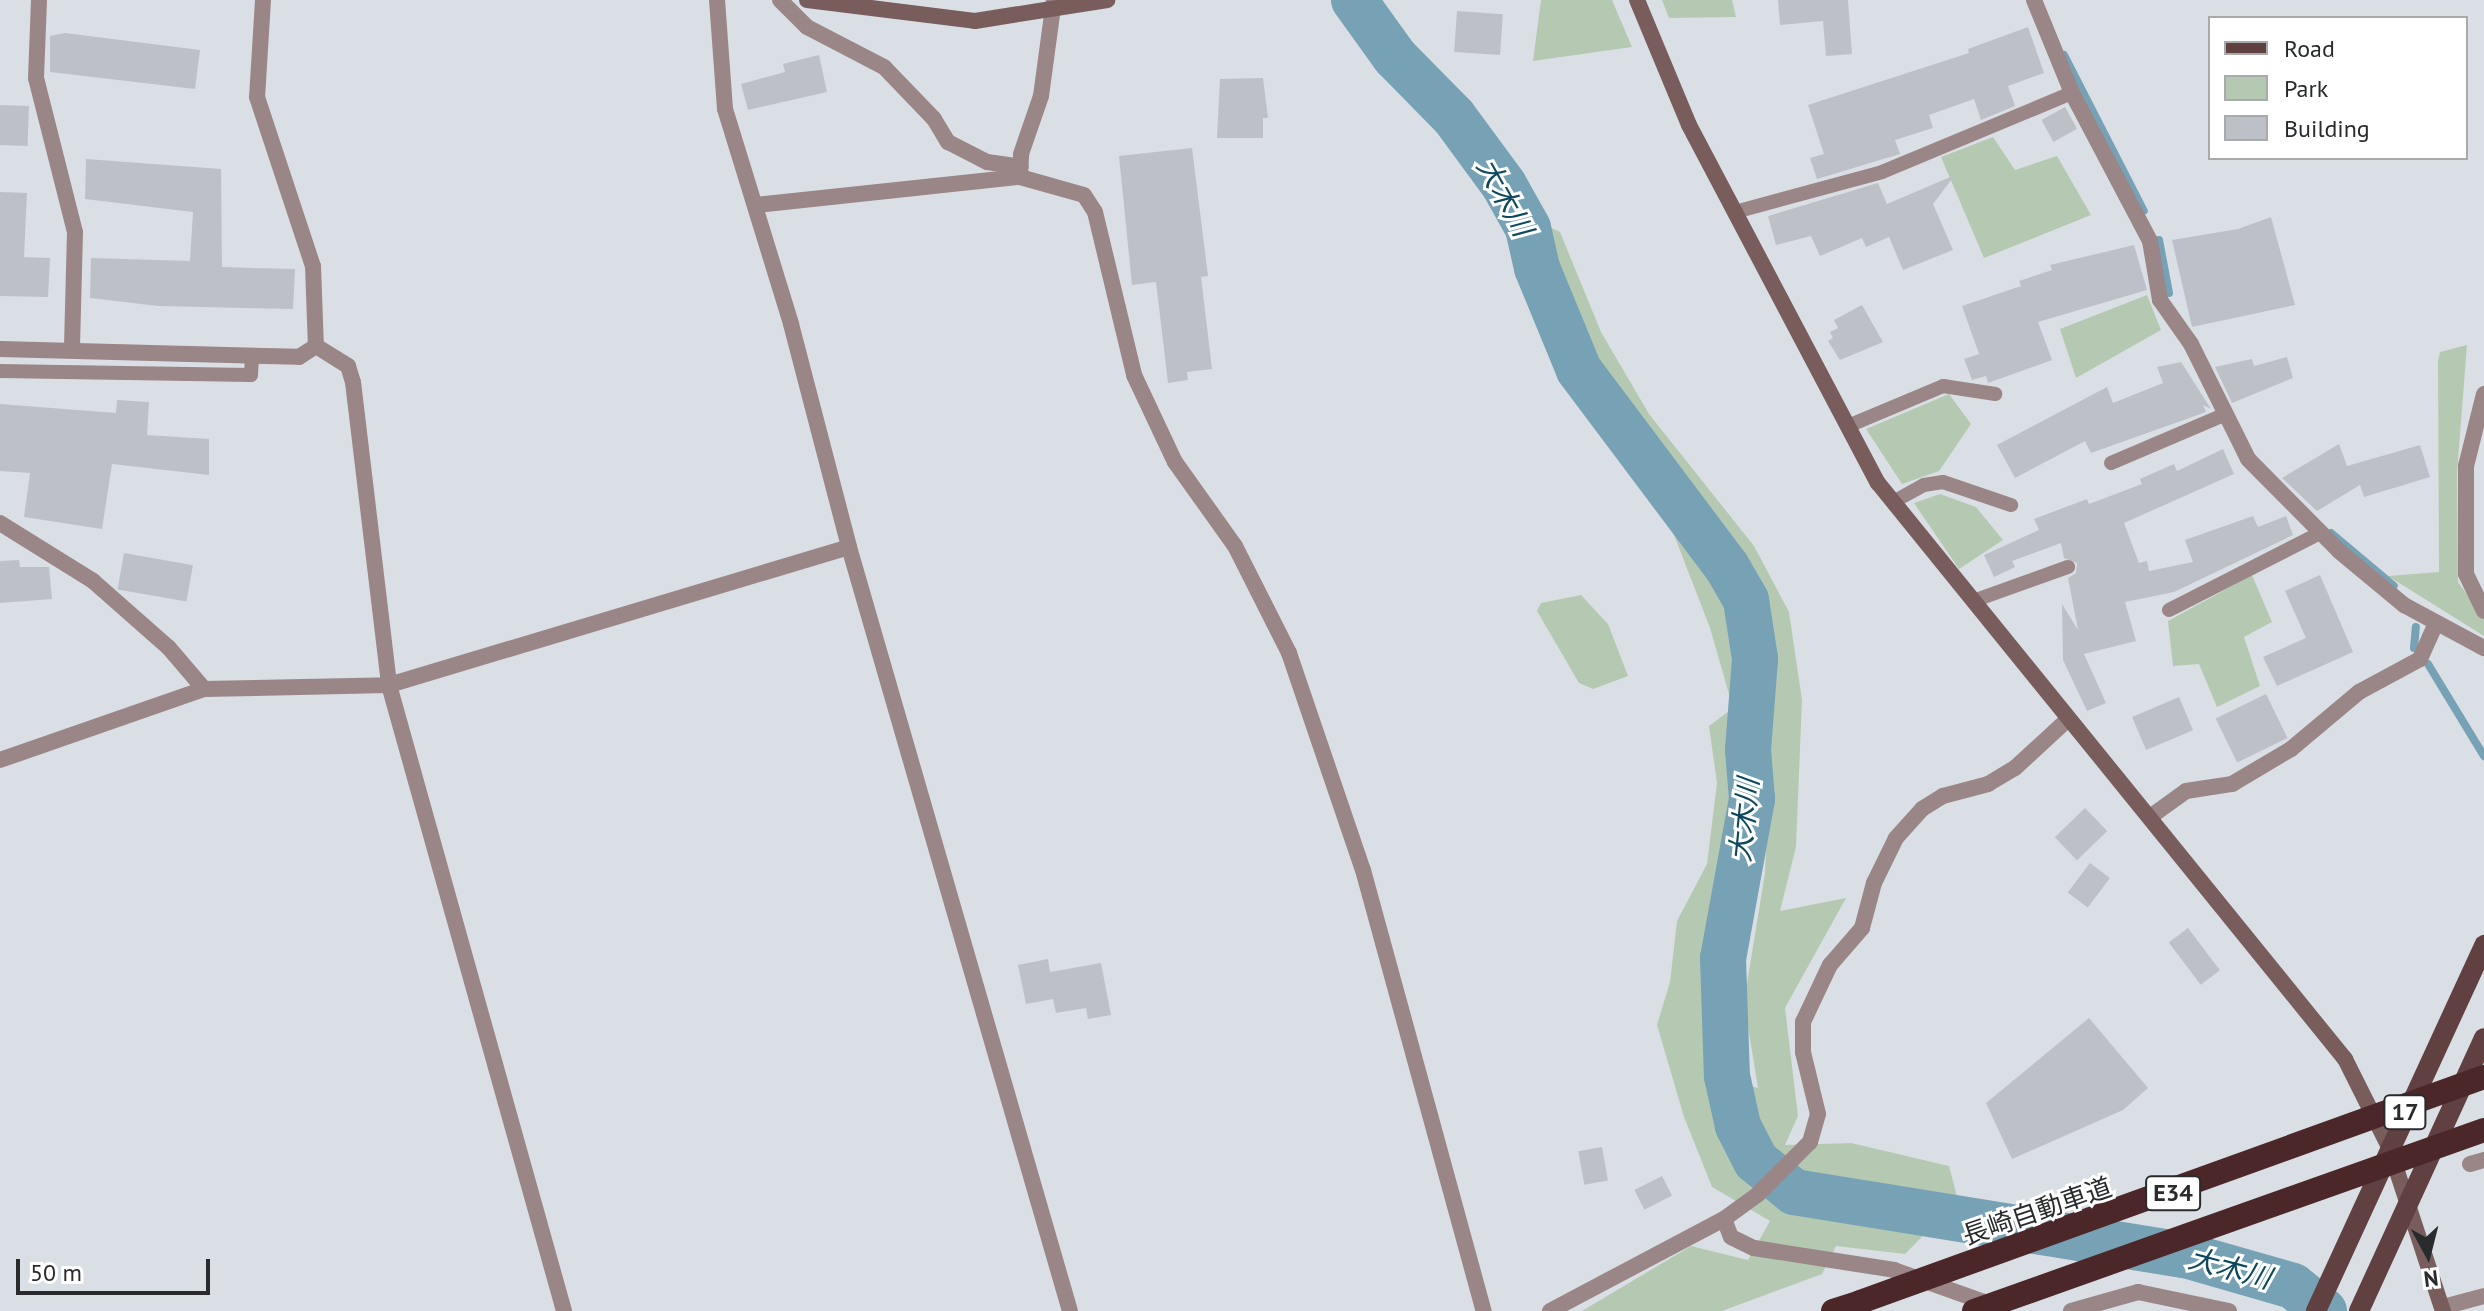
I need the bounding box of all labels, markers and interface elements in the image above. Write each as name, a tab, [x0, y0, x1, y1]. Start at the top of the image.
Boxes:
legend	[2208, 16, 2468, 160]
text: Road	[2284, 33, 2335, 64]
text: Park	[2284, 73, 2328, 104]
text: Building	[2284, 113, 2370, 144]
water label: 大木川	[1470, 152, 1540, 242]
water label: 大木川	[1723, 776, 1765, 864]
road number: 17	[2383, 1092, 2427, 1132]
street label: 長崎自動車道	[1958, 1171, 2116, 1251]
road number: E34	[2145, 1173, 2201, 1213]
north arrow	[2388, 1215, 2468, 1295]
water label: 大木川	[2185, 1241, 2275, 1295]
scale bar	[20, 1243, 214, 1293]
text: 50 m	[30, 1257, 82, 1288]
text: N	[2422, 1264, 2440, 1294]

